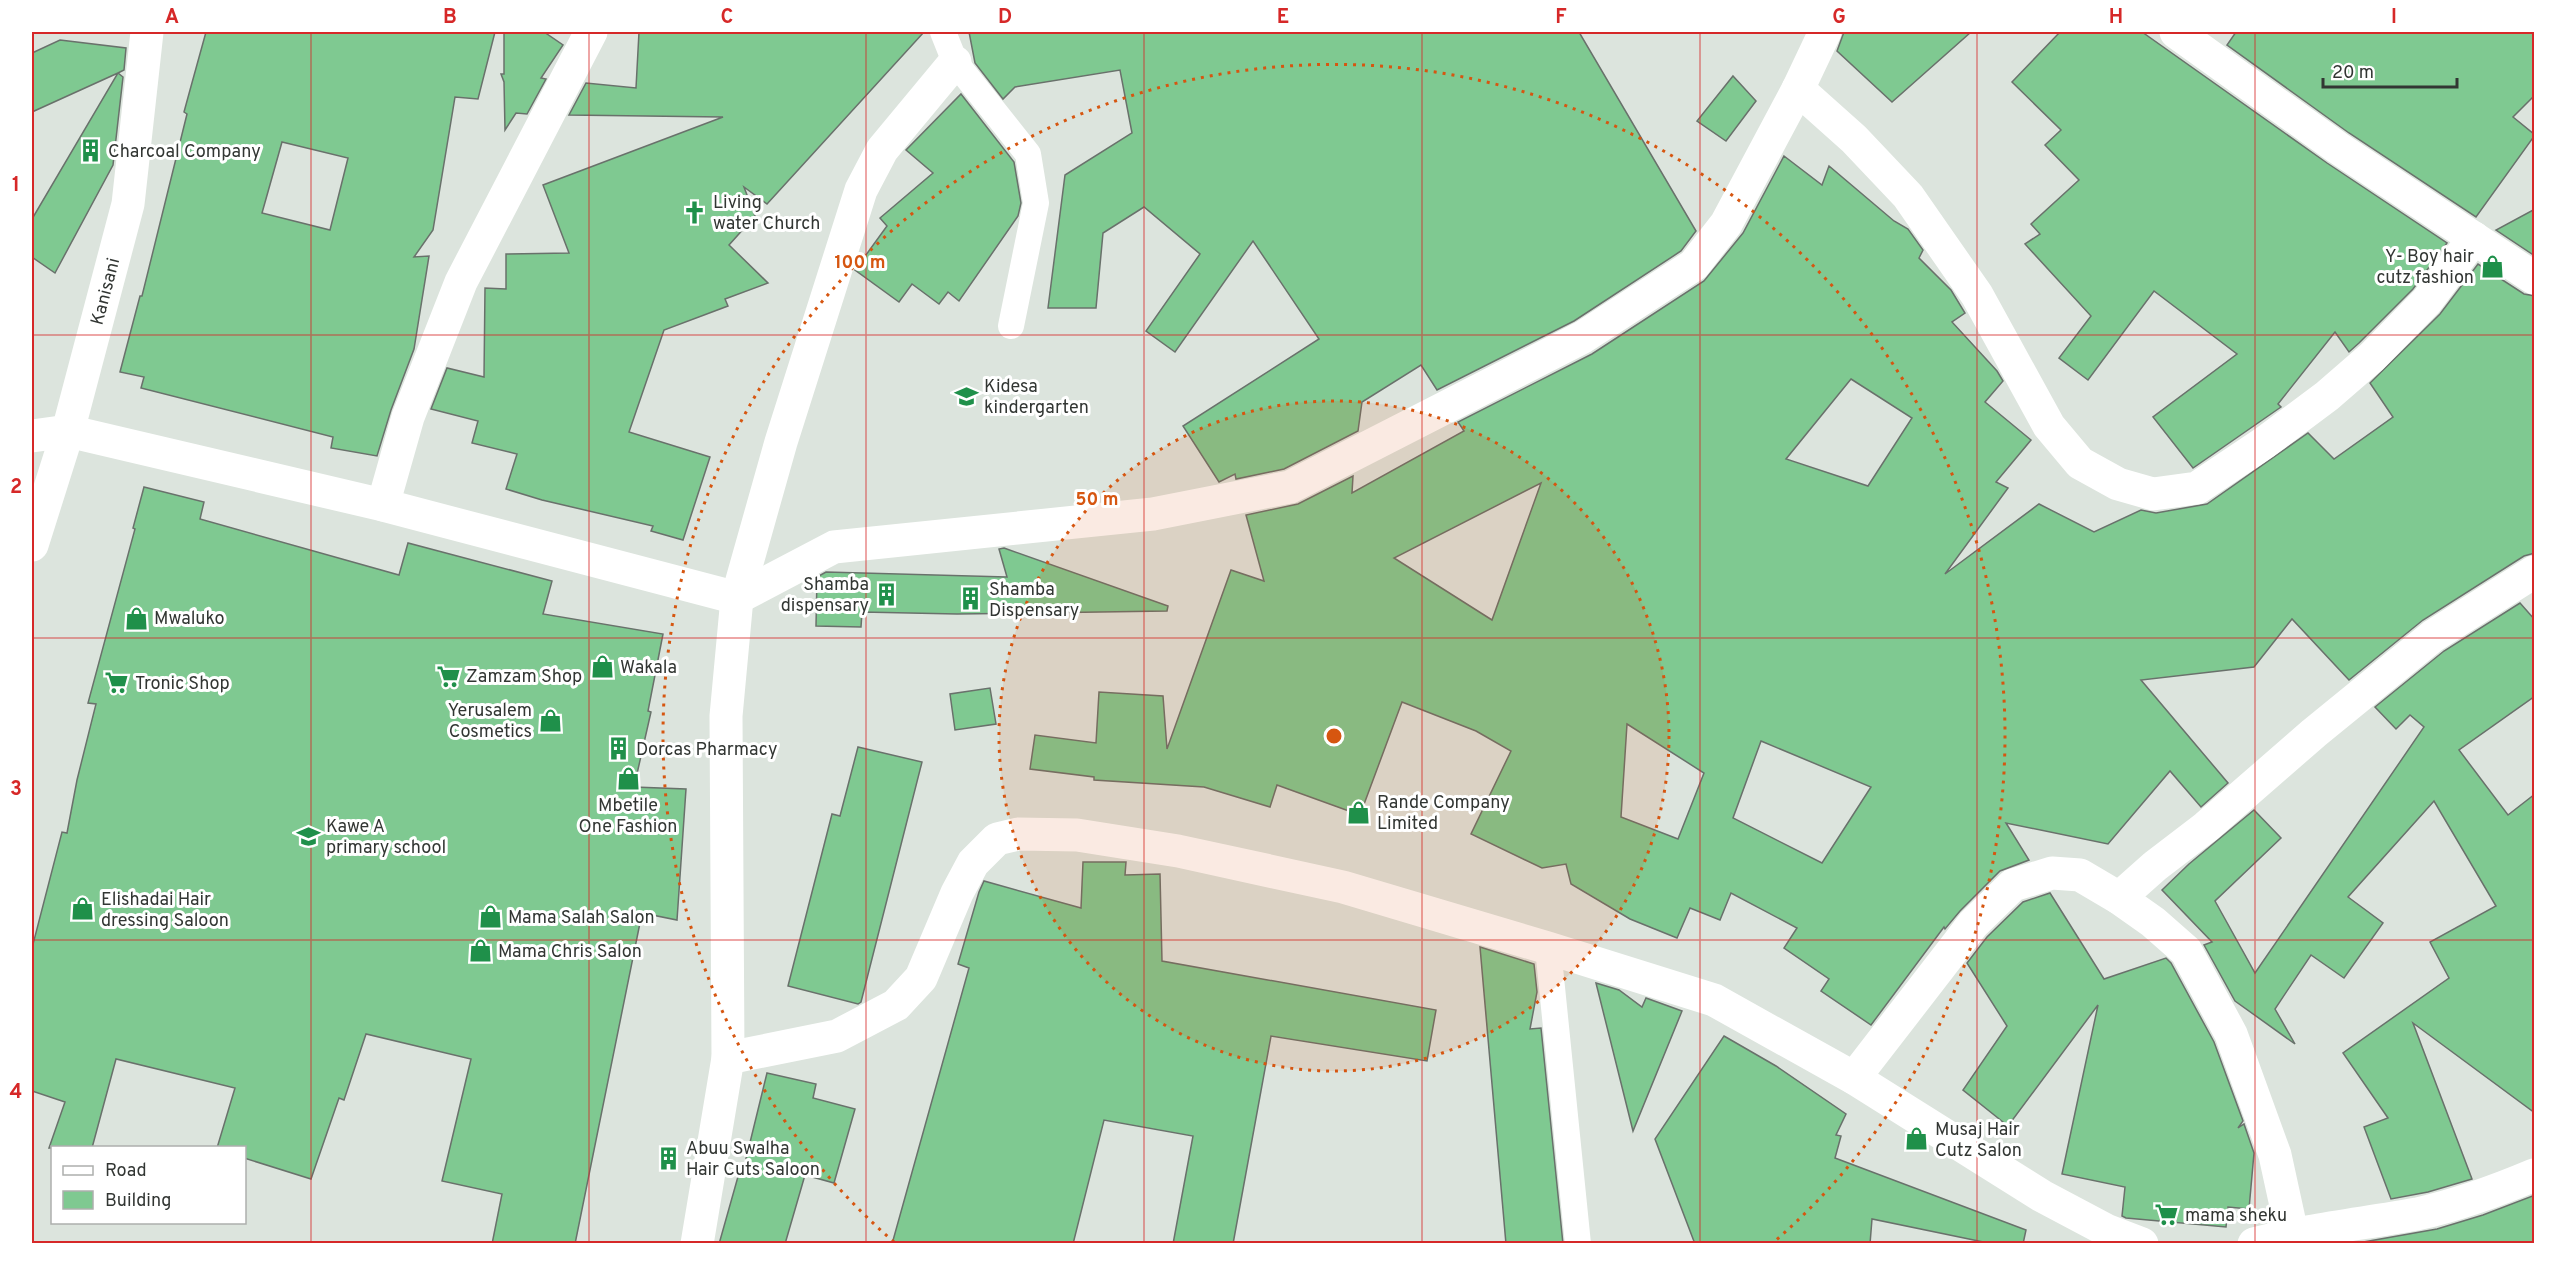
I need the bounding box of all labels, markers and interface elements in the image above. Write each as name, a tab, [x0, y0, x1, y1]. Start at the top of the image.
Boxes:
text: A	[165, 5, 179, 31]
text: B	[443, 5, 457, 31]
text: C	[721, 5, 733, 31]
text: D	[998, 5, 1012, 31]
text: E	[1277, 5, 1289, 31]
text: F	[1555, 5, 1567, 31]
text: G	[1832, 5, 1846, 31]
text: H	[2109, 5, 2123, 31]
text: I	[2391, 5, 2397, 31]
scale bar	[2323, 51, 2456, 89]
text: 20 m	[2332, 62, 2374, 85]
building icon: Charcoal Company	[77, 138, 103, 164]
place label: Charcoal Company	[108, 141, 261, 164]
text: 1	[12, 173, 20, 199]
place label: Living water Church	[713, 192, 820, 236]
church icon: Living water Church	[682, 199, 708, 225]
place label: Y- Boy hair cutz fashion	[2376, 246, 2474, 290]
text: 100 m	[834, 252, 886, 275]
shop icon: Y- Boy hair cutz fashion	[2479, 253, 2505, 279]
street label: Kanisani	[86, 256, 126, 328]
place label: Kidesa kindergarten	[984, 376, 1089, 420]
school or university icon: Kidesa kindergarten	[953, 383, 979, 409]
text: 2	[10, 475, 22, 501]
text: 50 m	[1075, 489, 1119, 512]
place label: Shamba dispensary	[781, 574, 869, 618]
place label: Shamba Dispensary	[989, 579, 1079, 623]
building icon: Shamba dispensary	[874, 581, 900, 607]
building icon: Shamba Dispensary	[958, 586, 984, 612]
shop icon: Mwaluko	[123, 605, 149, 631]
place label: Mwaluko	[154, 608, 225, 631]
shop icon: Wakala	[589, 654, 615, 680]
place label: Wakala	[620, 657, 677, 680]
supermarket icon: Zamzam Shop	[435, 663, 461, 689]
place label: Zamzam Shop	[466, 666, 582, 689]
supermarket icon: Tronic Shop	[104, 670, 130, 696]
place label: Tronic Shop	[135, 673, 230, 696]
place label: Yerusalem Cosmetics	[448, 700, 532, 744]
shop icon: Yerusalem Cosmetics	[537, 707, 563, 733]
centre of rings	[1324, 726, 1344, 746]
building icon: Dorcas Pharmacy	[605, 736, 631, 762]
place label: Dorcas Pharmacy	[636, 739, 777, 762]
shop icon: Mbetile One Fashion	[615, 766, 641, 792]
text: 3	[10, 777, 22, 803]
place label: Rande Company Limited	[1377, 792, 1510, 836]
place label: Mbetile One Fashion	[579, 795, 677, 839]
shop icon: Rande Company Limited	[1346, 799, 1372, 825]
place label: Kawe A primary school	[326, 816, 446, 860]
school or university icon: Kawe A primary school	[295, 823, 321, 849]
place label: Elishadai Hair dressing Saloon	[101, 889, 229, 933]
shop icon: Elishadai Hair dressing Saloon	[70, 896, 96, 922]
shop icon: Mama Salah Salon	[477, 904, 503, 930]
place label: Mama Salah Salon	[508, 907, 655, 930]
shop icon: Mama Chris Salon	[467, 938, 493, 964]
place label: Mama Chris Salon	[498, 941, 642, 964]
text: 4	[10, 1080, 22, 1106]
place label: Musaj Hair Cutz Salon	[1935, 1119, 2022, 1163]
shop icon: Musaj Hair Cutz Salon	[1904, 1126, 1930, 1152]
place label: Abuu Swalha Hair Cuts Saloon	[686, 1138, 820, 1182]
building icon: Abuu Swalha Hair Cuts Saloon	[655, 1145, 681, 1171]
legend	[51, 1146, 246, 1224]
text: Road	[105, 1160, 147, 1183]
text: Building	[105, 1190, 171, 1213]
supermarket icon: mama sheku	[2154, 1202, 2180, 1228]
place label: mama sheku	[2185, 1205, 2287, 1228]

